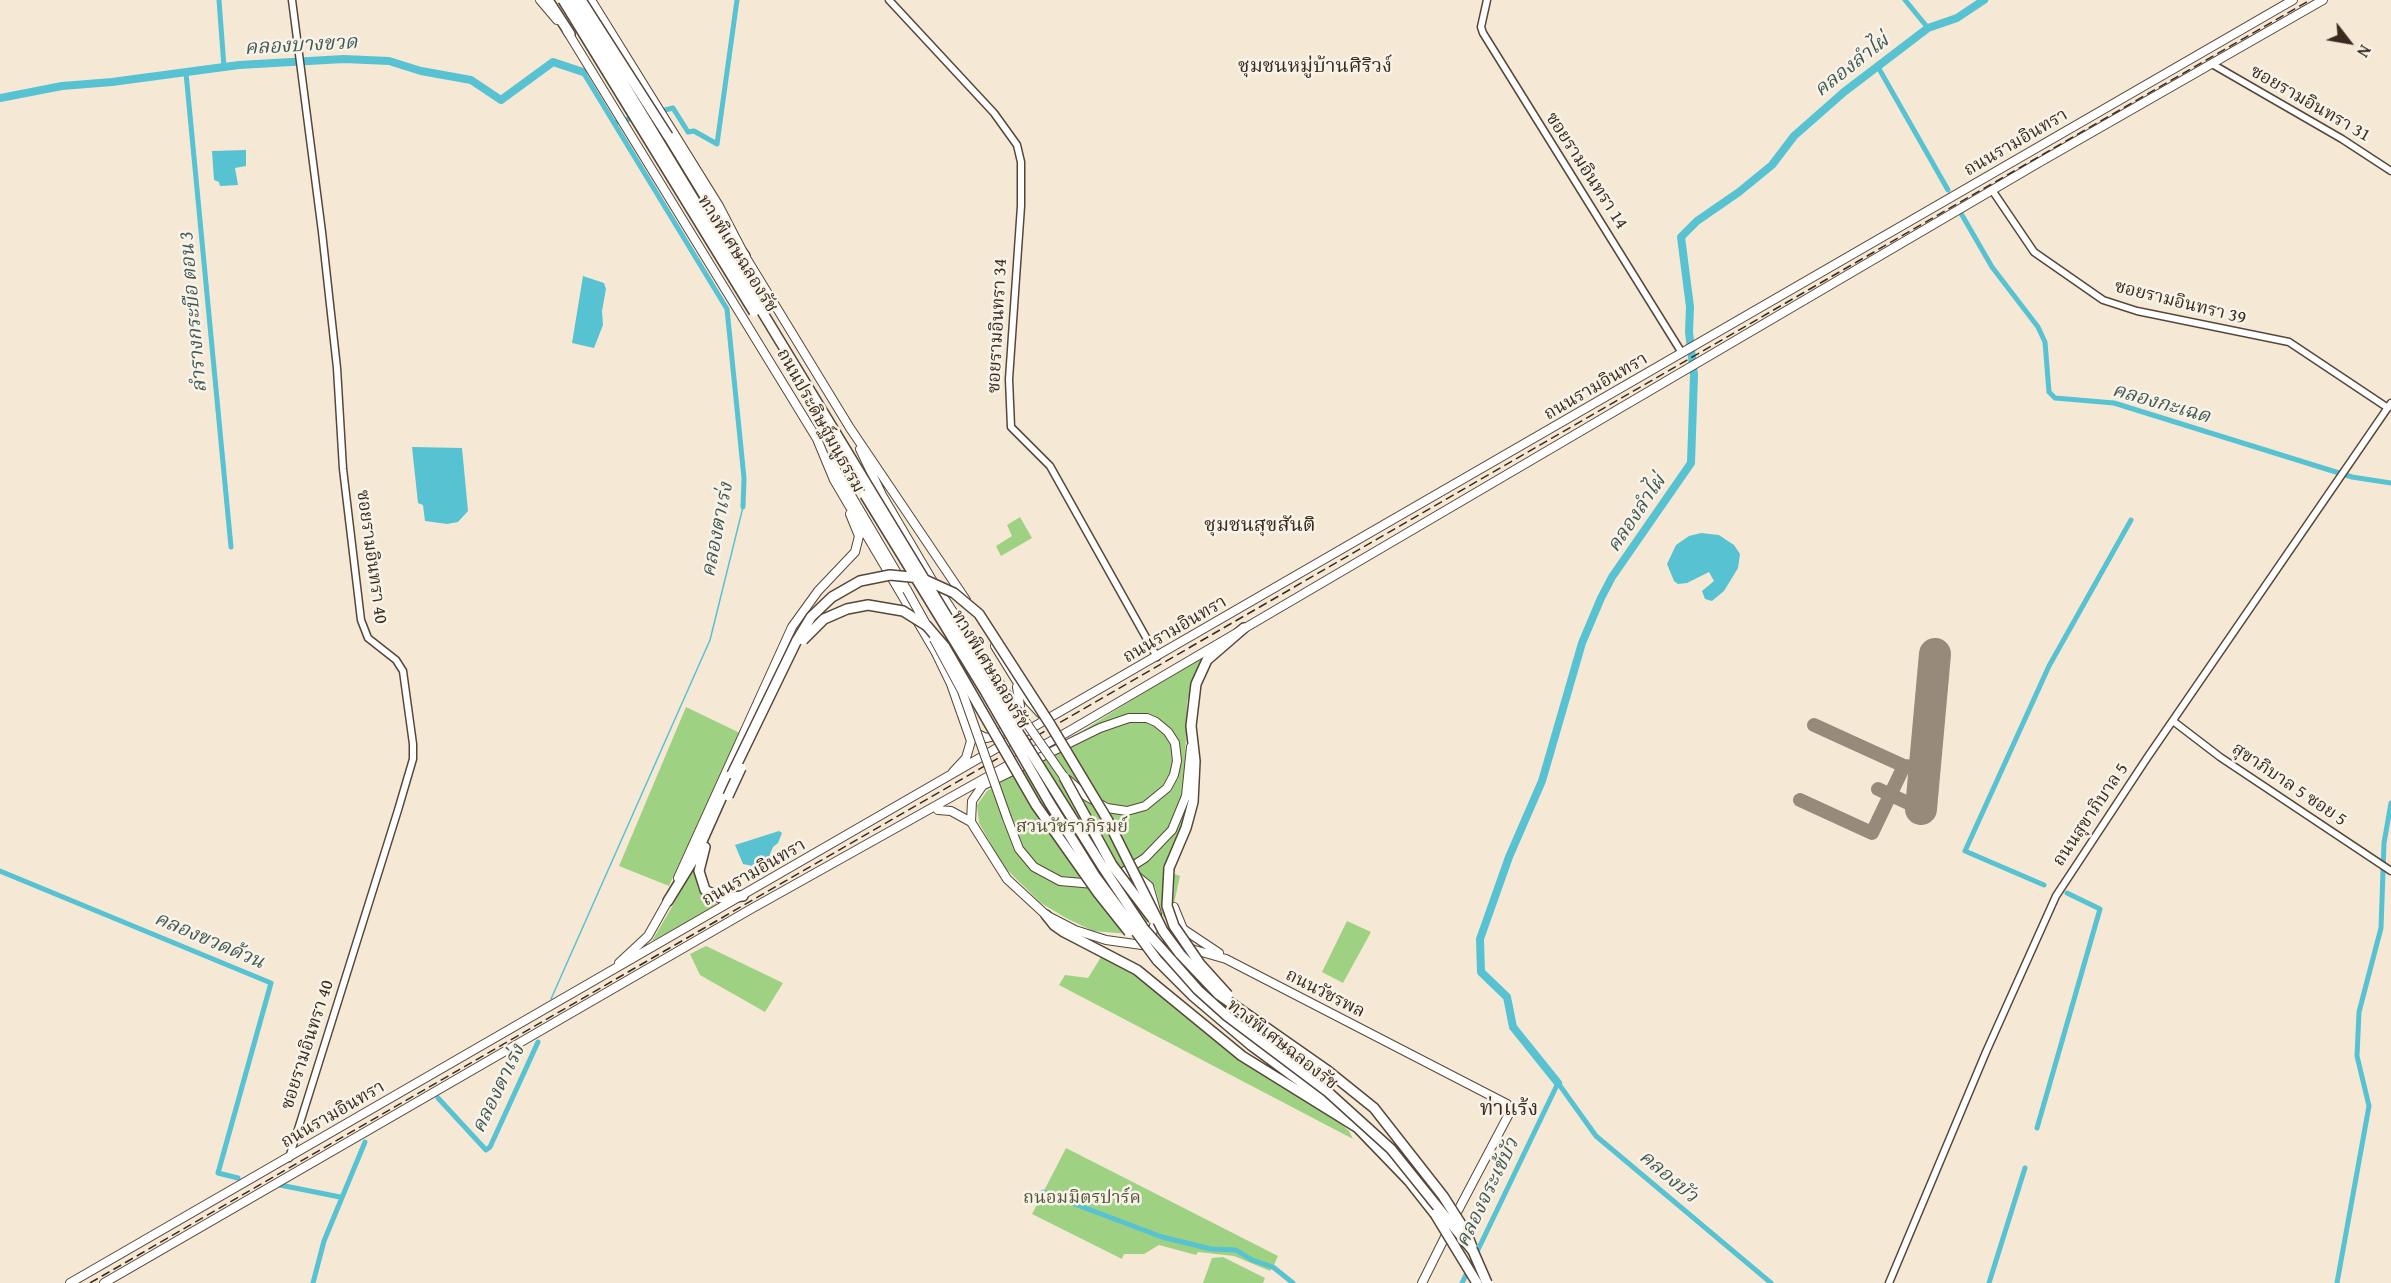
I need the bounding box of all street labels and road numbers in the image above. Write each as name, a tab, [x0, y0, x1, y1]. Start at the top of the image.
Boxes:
street label: ซอยรามอินทรา 31	[2246, 61, 2374, 147]
street label: ถนนรามอินทรา	[1960, 105, 2072, 181]
street label: ซอยรามอินทรา 14	[1540, 109, 1632, 233]
street label: ทางพิเศษฉลองรัช	[692, 191, 782, 317]
street label: ซอยรามอินทรา 34	[984, 258, 1012, 394]
street label: ซอยรามอินทรา 39	[2112, 276, 2248, 330]
street label: ถนนประดิษฐ์มนูธรรม	[771, 345, 869, 497]
street label: ถนนรามอินทรา	[1540, 349, 1652, 425]
street label: ซอยรามอินทรา 40	[351, 489, 391, 625]
street label: ถนนรามอินทรา	[1119, 592, 1231, 668]
street label: ทางพิเศษฉลองรัช	[946, 607, 1034, 733]
street label: สุขาภิบาล 5 ซอย 5	[2227, 739, 2351, 831]
street label: ถนนสุขาภิบาล 5	[2049, 759, 2133, 871]
street label: ถนนรามอินทรา	[698, 835, 810, 911]
street label: ถนนวัชรพล	[1282, 965, 1368, 1023]
street label: ซอยรามอินทรา 40	[277, 978, 339, 1112]
street label: ทางพิเศษฉลองรัช	[1222, 995, 1342, 1095]
street label: ถนนรามอินทรา	[277, 1077, 389, 1153]

